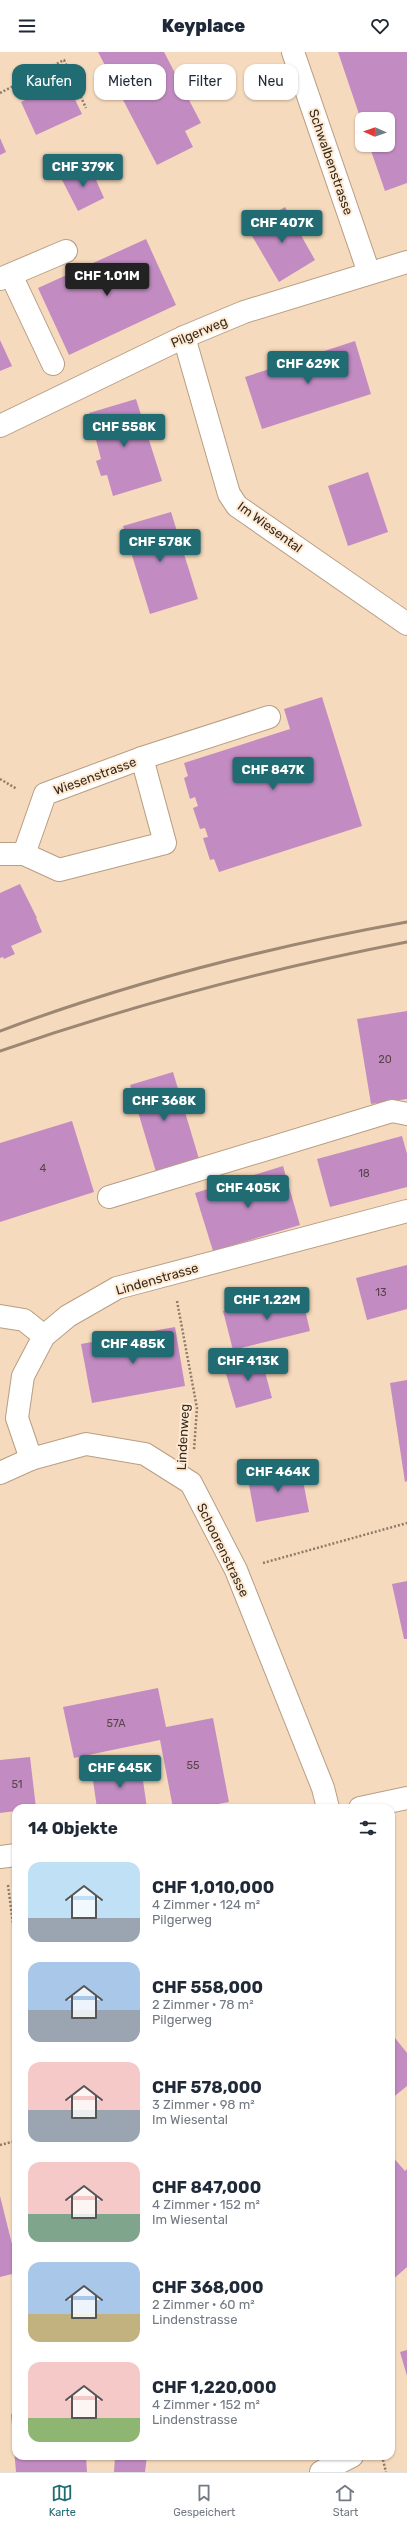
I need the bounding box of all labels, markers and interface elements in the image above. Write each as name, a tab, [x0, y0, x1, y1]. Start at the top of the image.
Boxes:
icon: menu	[16, 15, 38, 37]
text: Keyplace	[162, 15, 245, 37]
icon: heart	[369, 15, 391, 37]
chip: Kaufen	[12, 64, 86, 100]
chip: Mieten	[94, 64, 166, 100]
chip: Filter	[174, 64, 236, 100]
chip: Neu	[244, 64, 298, 100]
street label: Schwalbenstrasse	[306, 107, 356, 217]
north arrow	[355, 112, 395, 152]
map controls	[355, 112, 395, 152]
pin: CHF 379K	[42, 154, 124, 188]
text: CHF 379K	[52, 159, 114, 174]
pin: CHF 407K	[241, 210, 323, 244]
text: CHF 407K	[250, 215, 314, 230]
pin: CHF 1.01M	[61, 263, 153, 297]
text: CHF 1.01M	[74, 268, 140, 283]
street label: Pilgerweg	[168, 313, 230, 352]
pin: CHF 629K	[267, 351, 349, 385]
text: CHF 629K	[276, 356, 340, 371]
pin: CHF 558K	[83, 414, 165, 448]
text: CHF 558K	[92, 419, 156, 434]
street label: Im Wiesental	[235, 499, 305, 555]
pin: CHF 578K	[119, 529, 201, 563]
text: CHF 578K	[129, 534, 191, 549]
street label: Wiesenstrasse	[52, 754, 138, 798]
pin: CHF 847K	[232, 757, 314, 791]
text: CHF 847K	[242, 762, 304, 777]
house number: 20	[378, 1053, 392, 1066]
pin: CHF 368K	[123, 1088, 205, 1122]
text: CHF 368K	[132, 1093, 196, 1108]
house number: 4	[40, 1162, 47, 1175]
house number: 18	[358, 1167, 370, 1180]
pin: CHF 405K	[207, 1175, 289, 1209]
text: CHF 405K	[216, 1180, 280, 1195]
street label: Lindenstrasse	[114, 1260, 200, 1298]
house number: 13	[375, 1286, 387, 1299]
pin: CHF 1.22M	[221, 1287, 313, 1321]
text: CHF 1.22M	[233, 1292, 301, 1307]
pin: CHF 485K	[92, 1331, 174, 1365]
text: CHF 485K	[101, 1336, 165, 1351]
pin: CHF 413K	[207, 1348, 289, 1382]
text: CHF 413K	[217, 1353, 279, 1368]
street label: Lindenweg	[174, 1403, 193, 1471]
pin: CHF 464K	[237, 1459, 319, 1493]
text: CHF 464K	[246, 1464, 310, 1479]
street label: Schoorenstrasse	[194, 1501, 252, 1599]
house number: 57A	[107, 1717, 126, 1730]
pin: CHF 645K	[79, 1755, 161, 1789]
house number: 55	[186, 1759, 200, 1772]
text: CHF 645K	[88, 1760, 152, 1775]
house number: 51	[11, 1778, 23, 1791]
icon: filters	[357, 1817, 379, 1839]
text: 14 Objekte	[28, 1818, 118, 1838]
text: CHF 1,010,000	[152, 1877, 274, 1897]
icon: home	[60, 1878, 108, 1926]
text: 4 Zimmer · 124 m²	[152, 1897, 260, 1912]
text: Pilgerweg	[152, 1912, 212, 1927]
text: CHF 558,000	[152, 1977, 263, 1997]
icon: home	[60, 1978, 108, 2026]
text: 2 Zimmer · 78 m²	[152, 1997, 254, 2012]
text: Pilgerweg	[152, 2012, 212, 2027]
text: CHF 578,000	[152, 2077, 262, 2097]
icon: home	[60, 2078, 108, 2126]
text: 3 Zimmer · 98 m²	[152, 2097, 255, 2112]
text: Im Wiesental	[152, 2112, 228, 2127]
text: CHF 847,000	[152, 2177, 261, 2197]
icon: home	[60, 2178, 108, 2226]
text: 4 Zimmer · 152 m²	[152, 2197, 260, 2212]
text: Im Wiesental	[152, 2212, 228, 2227]
text: CHF 368,000	[152, 2277, 263, 2297]
icon: home	[60, 2278, 108, 2326]
text: 2 Zimmer · 60 m²	[152, 2297, 255, 2312]
text: Lindenstrasse	[152, 2312, 238, 2327]
text: CHF 1,220,000	[152, 2377, 276, 2397]
icon: home	[60, 2378, 108, 2426]
text: 4 Zimmer · 152 m²	[152, 2397, 260, 2412]
text: Lindenstrasse	[152, 2412, 238, 2427]
tab: Karte	[49, 2482, 76, 2519]
tab: Gespeichert	[173, 2482, 235, 2519]
tab: Start	[333, 2482, 358, 2519]

